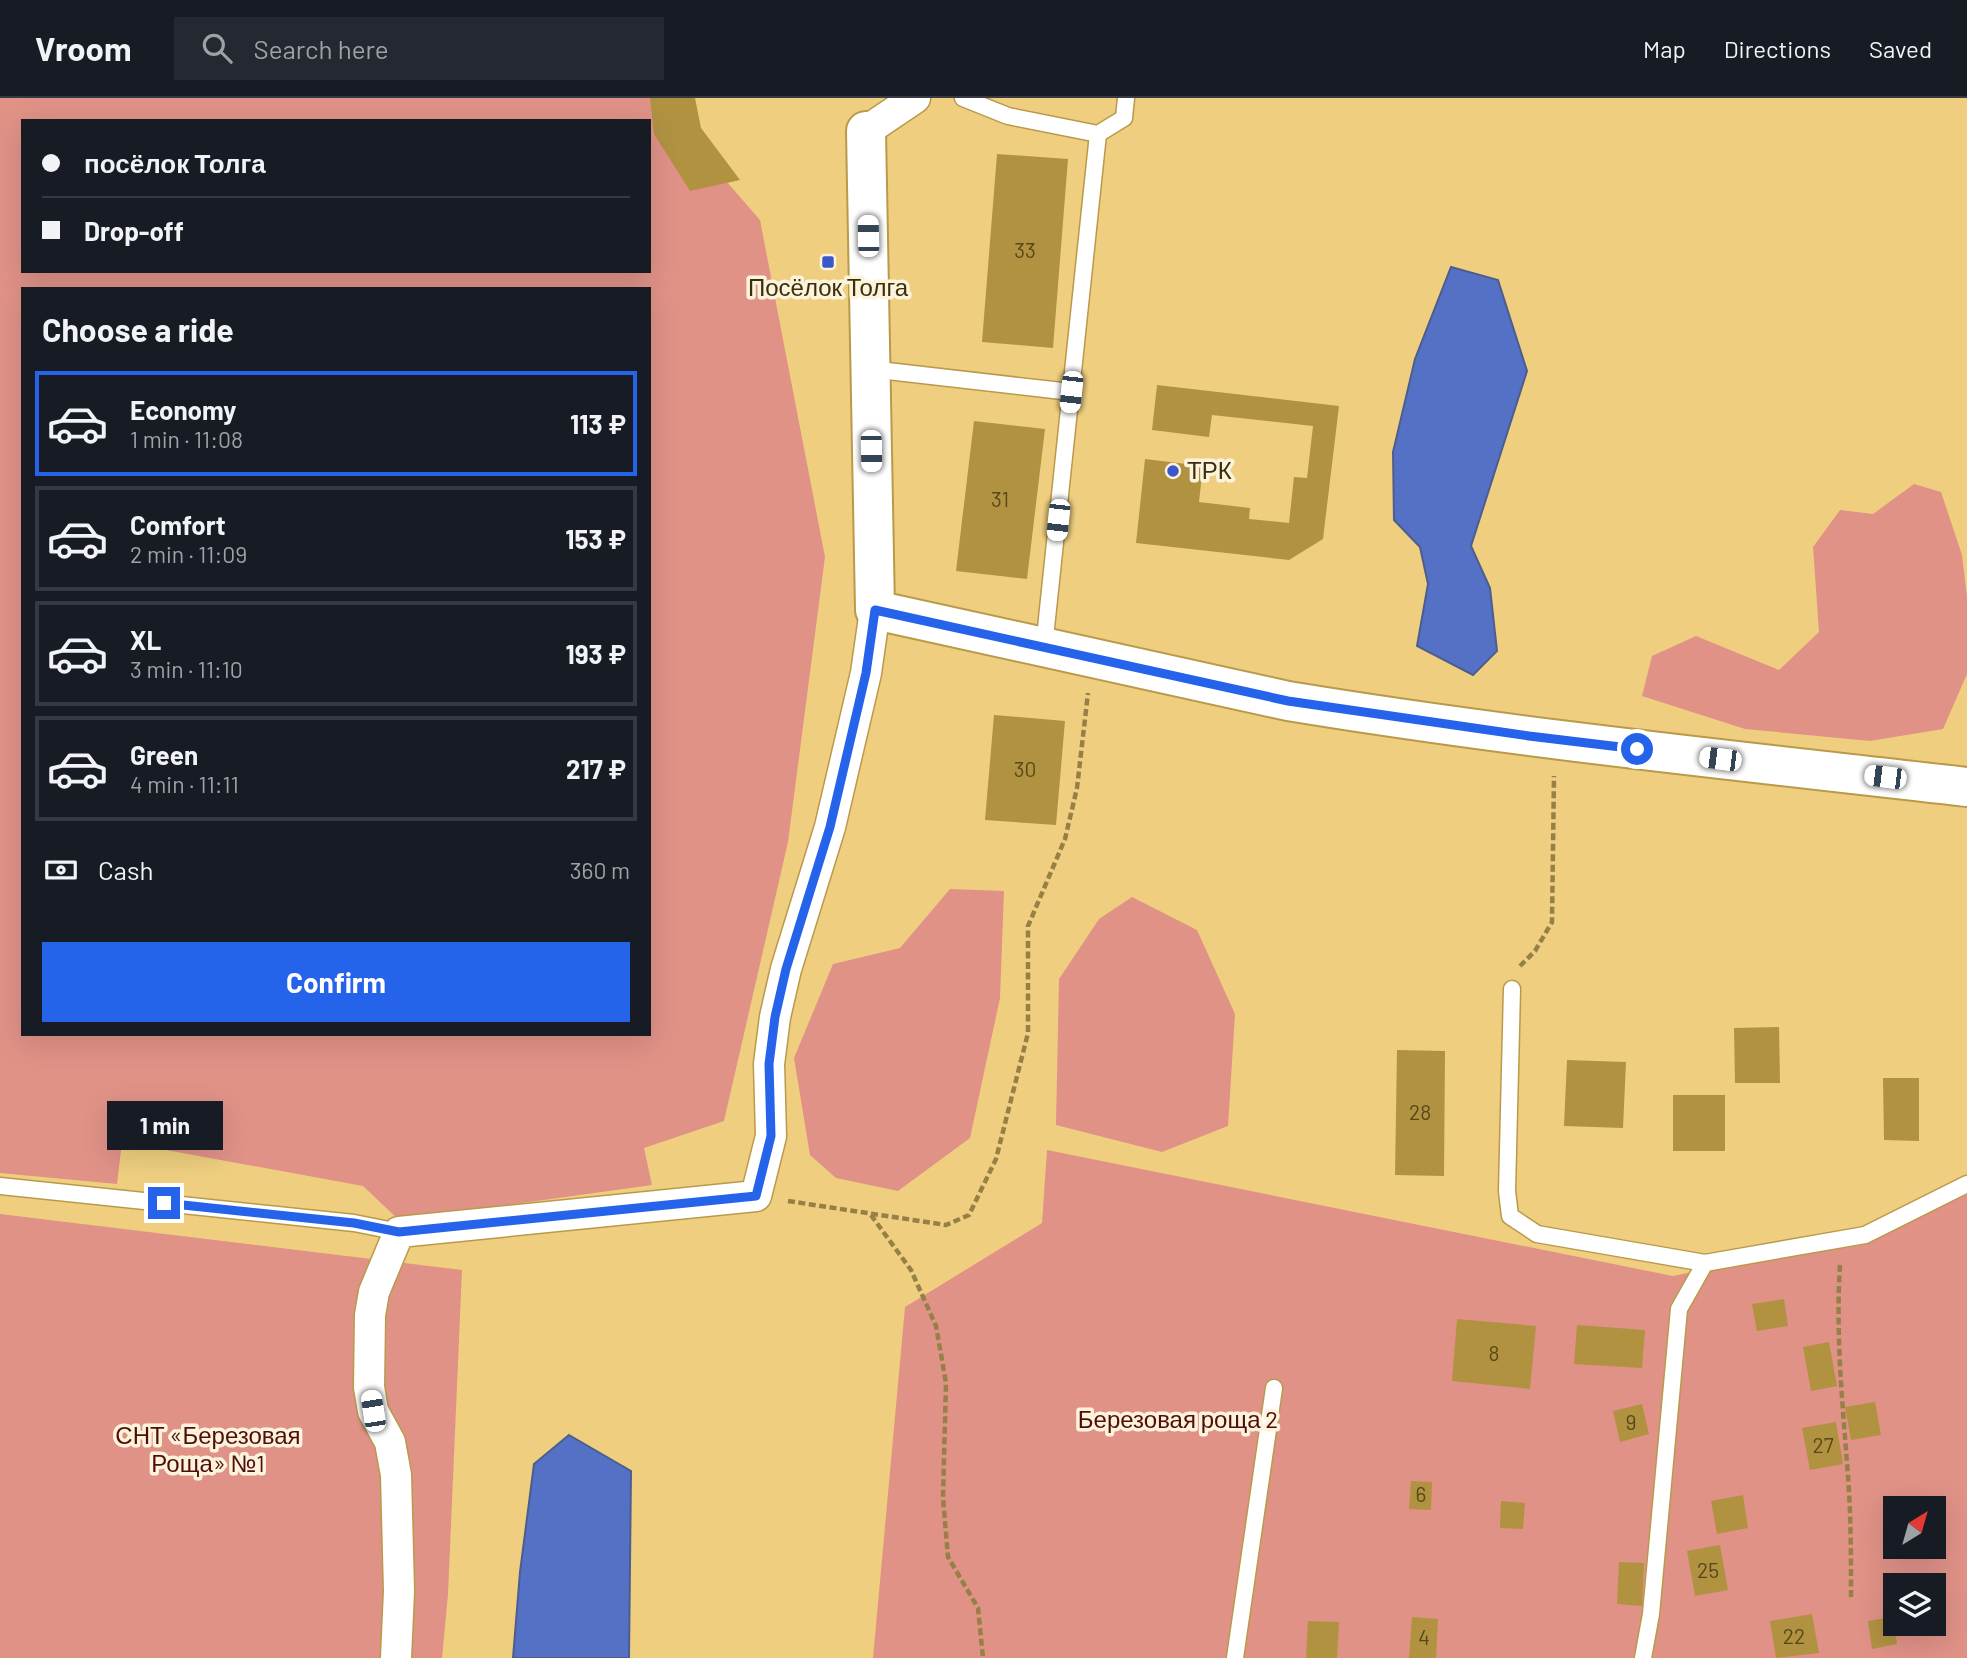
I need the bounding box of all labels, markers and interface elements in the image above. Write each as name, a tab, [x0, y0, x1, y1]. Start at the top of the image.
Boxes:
search box	[174, 17, 664, 80]
text: Vroom	[35, 28, 132, 68]
icon: search	[198, 29, 236, 67]
text: Search here	[254, 33, 389, 64]
text: Map	[1643, 34, 1686, 63]
text: Directions	[1724, 34, 1831, 63]
text: Saved	[1869, 34, 1932, 63]
text: посёлок Толга	[84, 147, 266, 178]
text: Drop-off	[84, 215, 184, 246]
car	[858, 215, 879, 257]
house number: 33	[1014, 237, 1036, 262]
marker: Посёлок Толга	[820, 254, 836, 270]
place label: Посёлок Толга	[748, 272, 909, 301]
text: Choose a ride	[42, 310, 234, 348]
car	[1059, 370, 1084, 414]
icon: car	[46, 392, 109, 455]
text: Economy	[130, 394, 236, 425]
text: 113 ₽	[570, 408, 626, 439]
text: 1 min · 11:08	[130, 425, 243, 453]
car	[861, 430, 882, 472]
place label: ТРК	[1187, 455, 1232, 484]
marker: ТРК	[1165, 463, 1181, 479]
house number: 31	[991, 486, 1009, 511]
car	[1046, 498, 1071, 542]
icon: car	[46, 507, 109, 570]
text: Comfort	[130, 509, 226, 540]
text: 153 ₽	[565, 523, 626, 554]
text: 2 min · 11:09	[130, 540, 247, 568]
icon: car	[46, 622, 109, 685]
text: XL	[130, 624, 161, 655]
text: 193 ₽	[566, 638, 626, 669]
text: 3 min · 11:10	[130, 655, 243, 683]
route start	[1621, 733, 1653, 765]
icon: car	[46, 737, 109, 800]
text: Green	[130, 739, 198, 770]
car	[1698, 746, 1743, 772]
text: 217 ₽	[566, 753, 626, 784]
house number: 30	[1014, 756, 1036, 781]
car	[1863, 764, 1908, 790]
text: 4 min · 11:11	[130, 770, 239, 798]
icon: cash	[42, 851, 80, 889]
text: Cash	[98, 854, 153, 885]
text: 360 m	[570, 856, 630, 884]
button: Confirm	[42, 942, 630, 1022]
house number: 28	[1409, 1099, 1431, 1124]
callout: 1 min	[106, 1102, 222, 1150]
text: 1 min	[140, 1111, 190, 1139]
route end	[148, 1187, 180, 1219]
house number: 8	[1489, 1340, 1499, 1365]
car	[360, 1389, 387, 1433]
park label: Березовая роща 2	[1078, 1404, 1278, 1433]
house number: 9	[1626, 1409, 1636, 1434]
park label: СНТ «Березовая Роща» №1	[115, 1420, 301, 1477]
house number: 27	[1812, 1432, 1834, 1457]
house number: 6	[1416, 1481, 1426, 1506]
north arrow	[1883, 1496, 1946, 1559]
map controls	[1883, 1496, 1946, 1636]
house number: 25	[1697, 1557, 1719, 1582]
button: layers	[1883, 1573, 1946, 1636]
house number: 22	[1783, 1623, 1805, 1648]
house number: 4	[1418, 1624, 1430, 1649]

